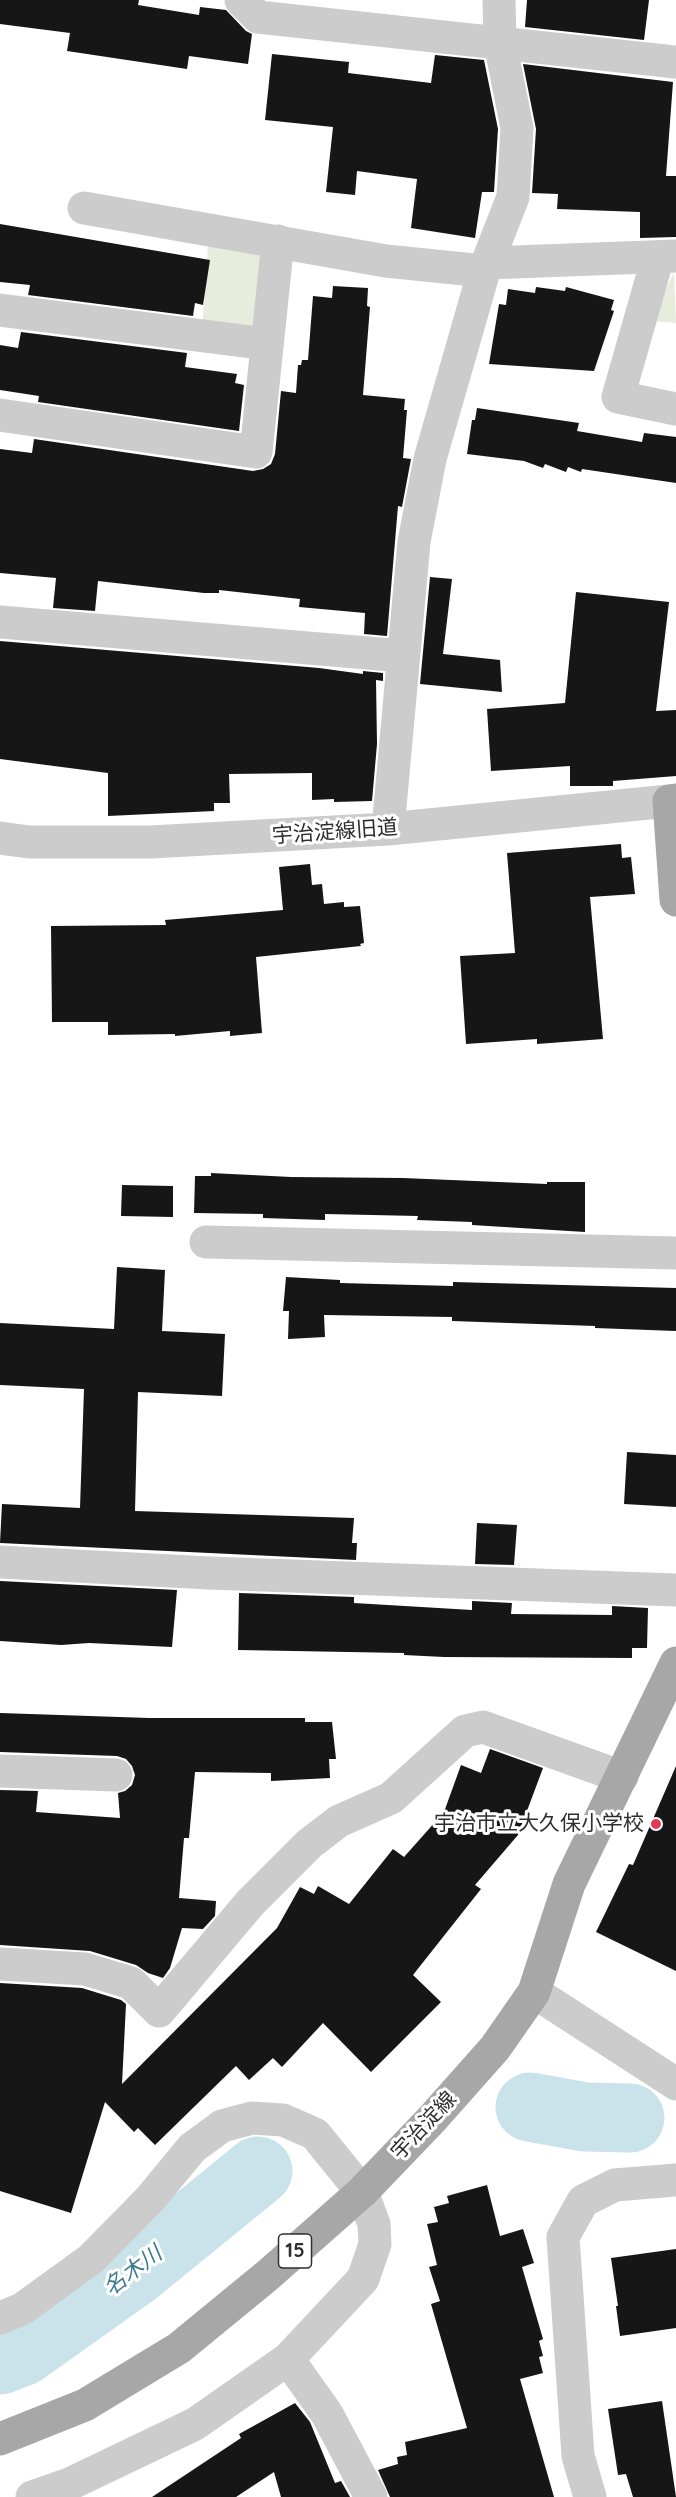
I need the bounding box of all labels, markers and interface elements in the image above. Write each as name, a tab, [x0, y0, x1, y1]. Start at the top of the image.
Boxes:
street label: 宇治淀線旧道	[271, 815, 399, 849]
place label: 宇治市立大久保小学校	[434, 1811, 644, 1837]
marker: 宇治市立大久保小学校	[649, 1817, 663, 1831]
street label: 宇治淀線	[386, 2087, 462, 2165]
road number: 15	[278, 2234, 312, 2268]
water label: 名木川	[99, 2241, 167, 2301]

